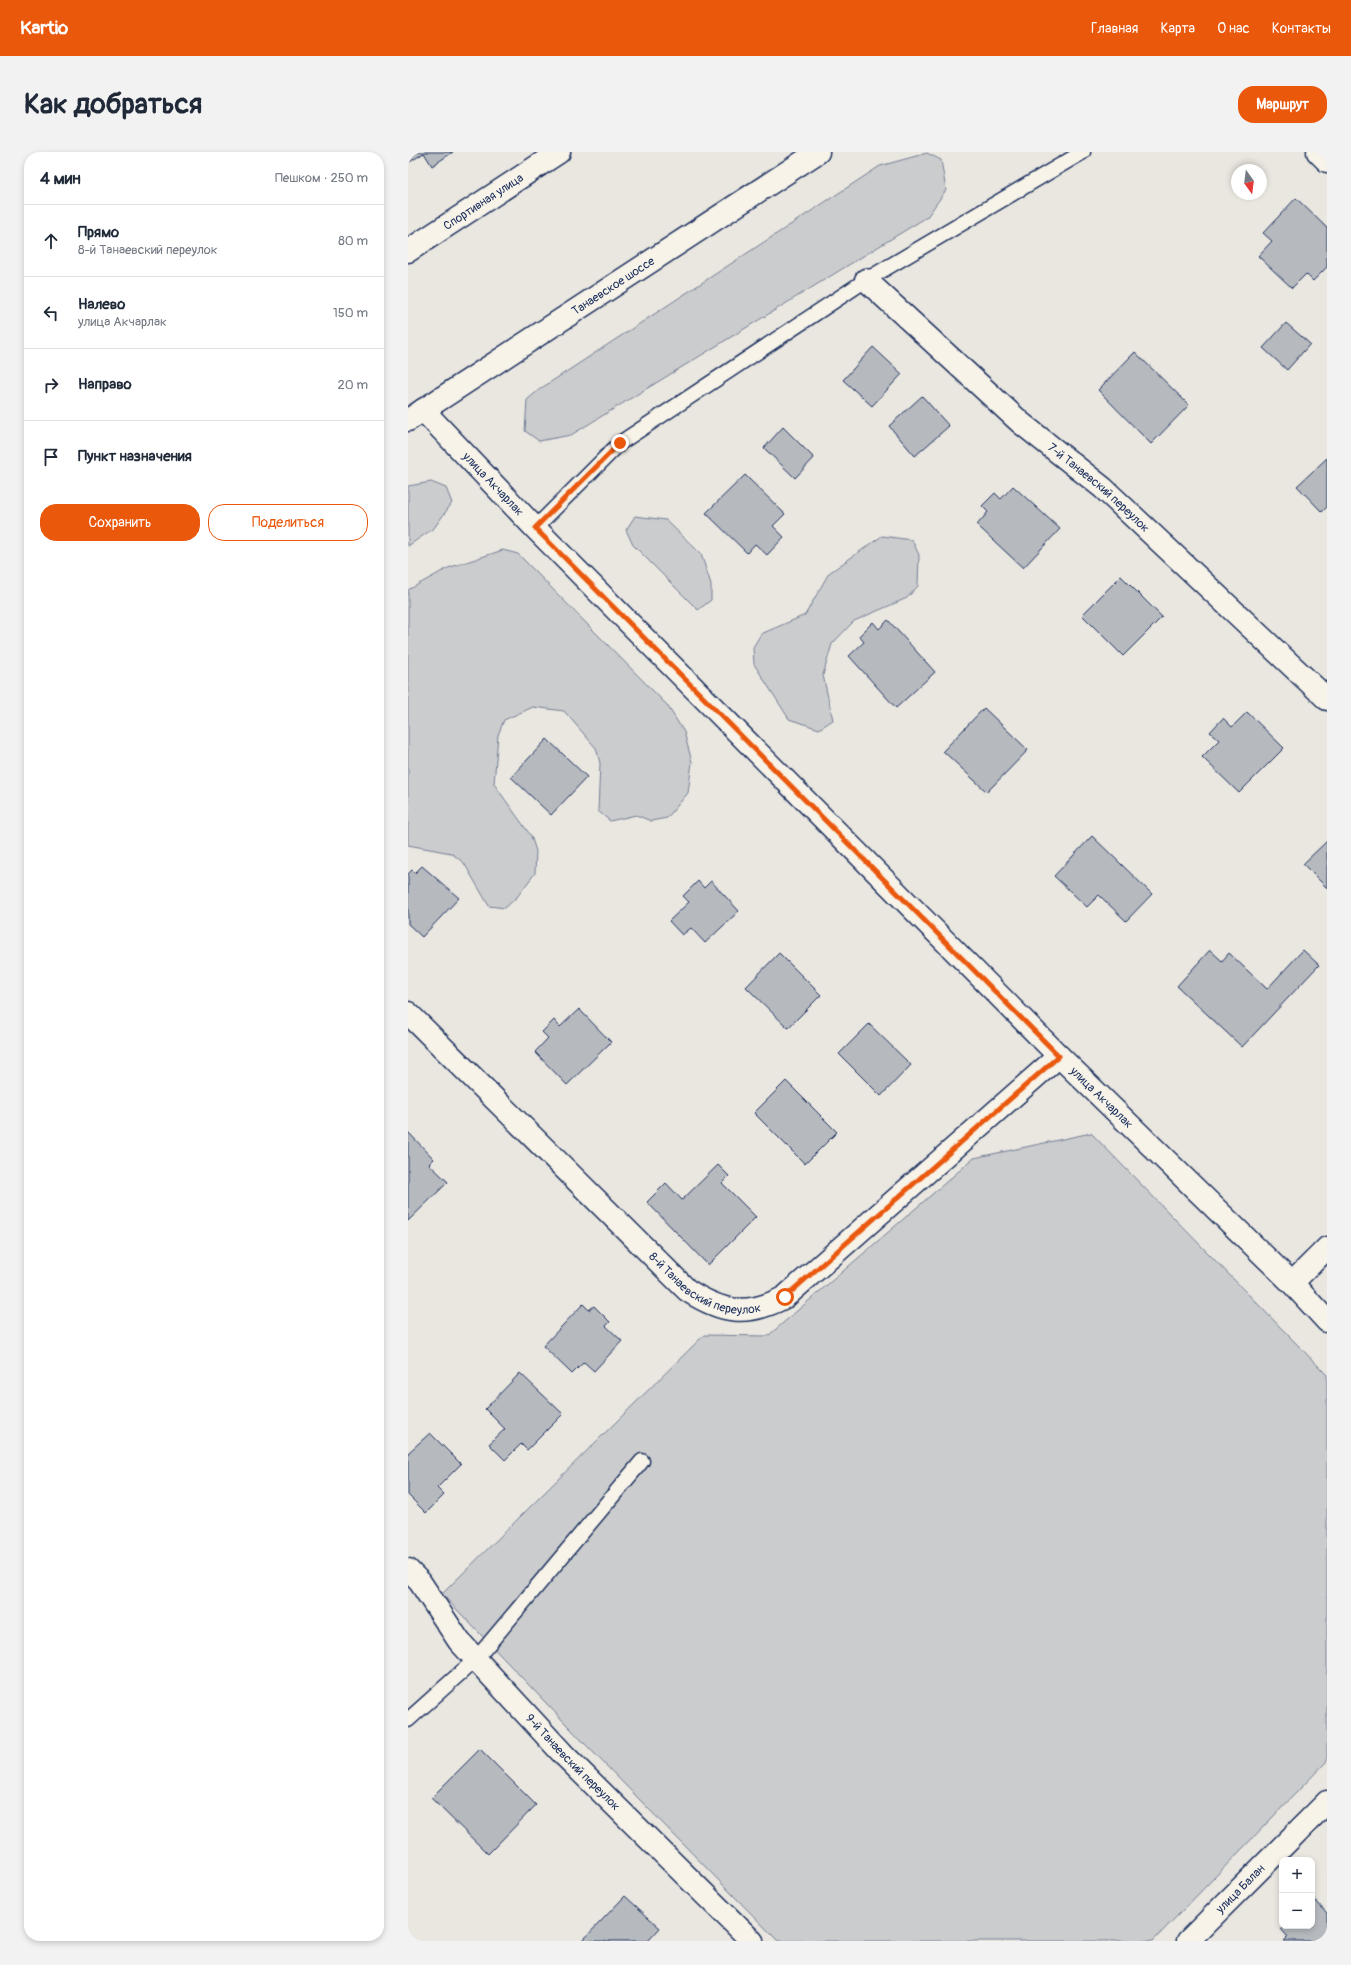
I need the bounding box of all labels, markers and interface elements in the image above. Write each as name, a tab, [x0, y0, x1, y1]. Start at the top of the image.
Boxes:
text: Kartio	[20, 16, 68, 40]
text: Главная	[1091, 20, 1138, 37]
text: Карта	[1160, 20, 1195, 37]
text: О нас	[1217, 20, 1250, 37]
text: Контакты	[1272, 20, 1331, 37]
button: Маршрут	[1238, 86, 1327, 123]
text: Как добраться	[24, 87, 202, 122]
north arrow	[1231, 164, 1267, 200]
text: 4 мин	[40, 168, 81, 189]
text: Пешком · 250 m	[275, 170, 368, 186]
street label: Спортивная улица	[440, 170, 526, 233]
text: Прямо	[78, 223, 119, 242]
icon: ahead	[40, 230, 62, 252]
text: 80 m	[338, 233, 368, 249]
text: 8-й Танаевский переулок	[78, 242, 218, 258]
street label: Танаевское шоссе	[569, 253, 657, 319]
text: Налево	[78, 295, 125, 314]
icon: left	[40, 302, 62, 324]
text: 150 m	[333, 305, 368, 321]
text: улица Акчарлак	[78, 314, 167, 330]
icon: right	[40, 374, 62, 396]
text: Направо	[78, 375, 132, 394]
text: 20 m	[337, 377, 368, 393]
route end	[611, 434, 629, 452]
street label: 7-й Танаевский переулок	[1045, 440, 1153, 535]
icon: arrive	[40, 446, 62, 468]
text: Пункт назначения	[78, 447, 192, 466]
street label: улица Акчарлак	[459, 448, 527, 519]
button: Сохранить	[40, 504, 200, 541]
button: Поделиться	[208, 504, 368, 541]
street label: улица Акчарлак	[1066, 1063, 1136, 1131]
street label: 8-й Танаевский переулок	[646, 1249, 762, 1317]
route start	[776, 1288, 794, 1306]
street label: 9-й Танаевский переулок	[522, 1711, 623, 1814]
map controls	[1279, 1857, 1315, 1929]
button: +	[1279, 1857, 1315, 1893]
street label: улица Балан	[1212, 1861, 1268, 1917]
button: −	[1279, 1893, 1315, 1929]

